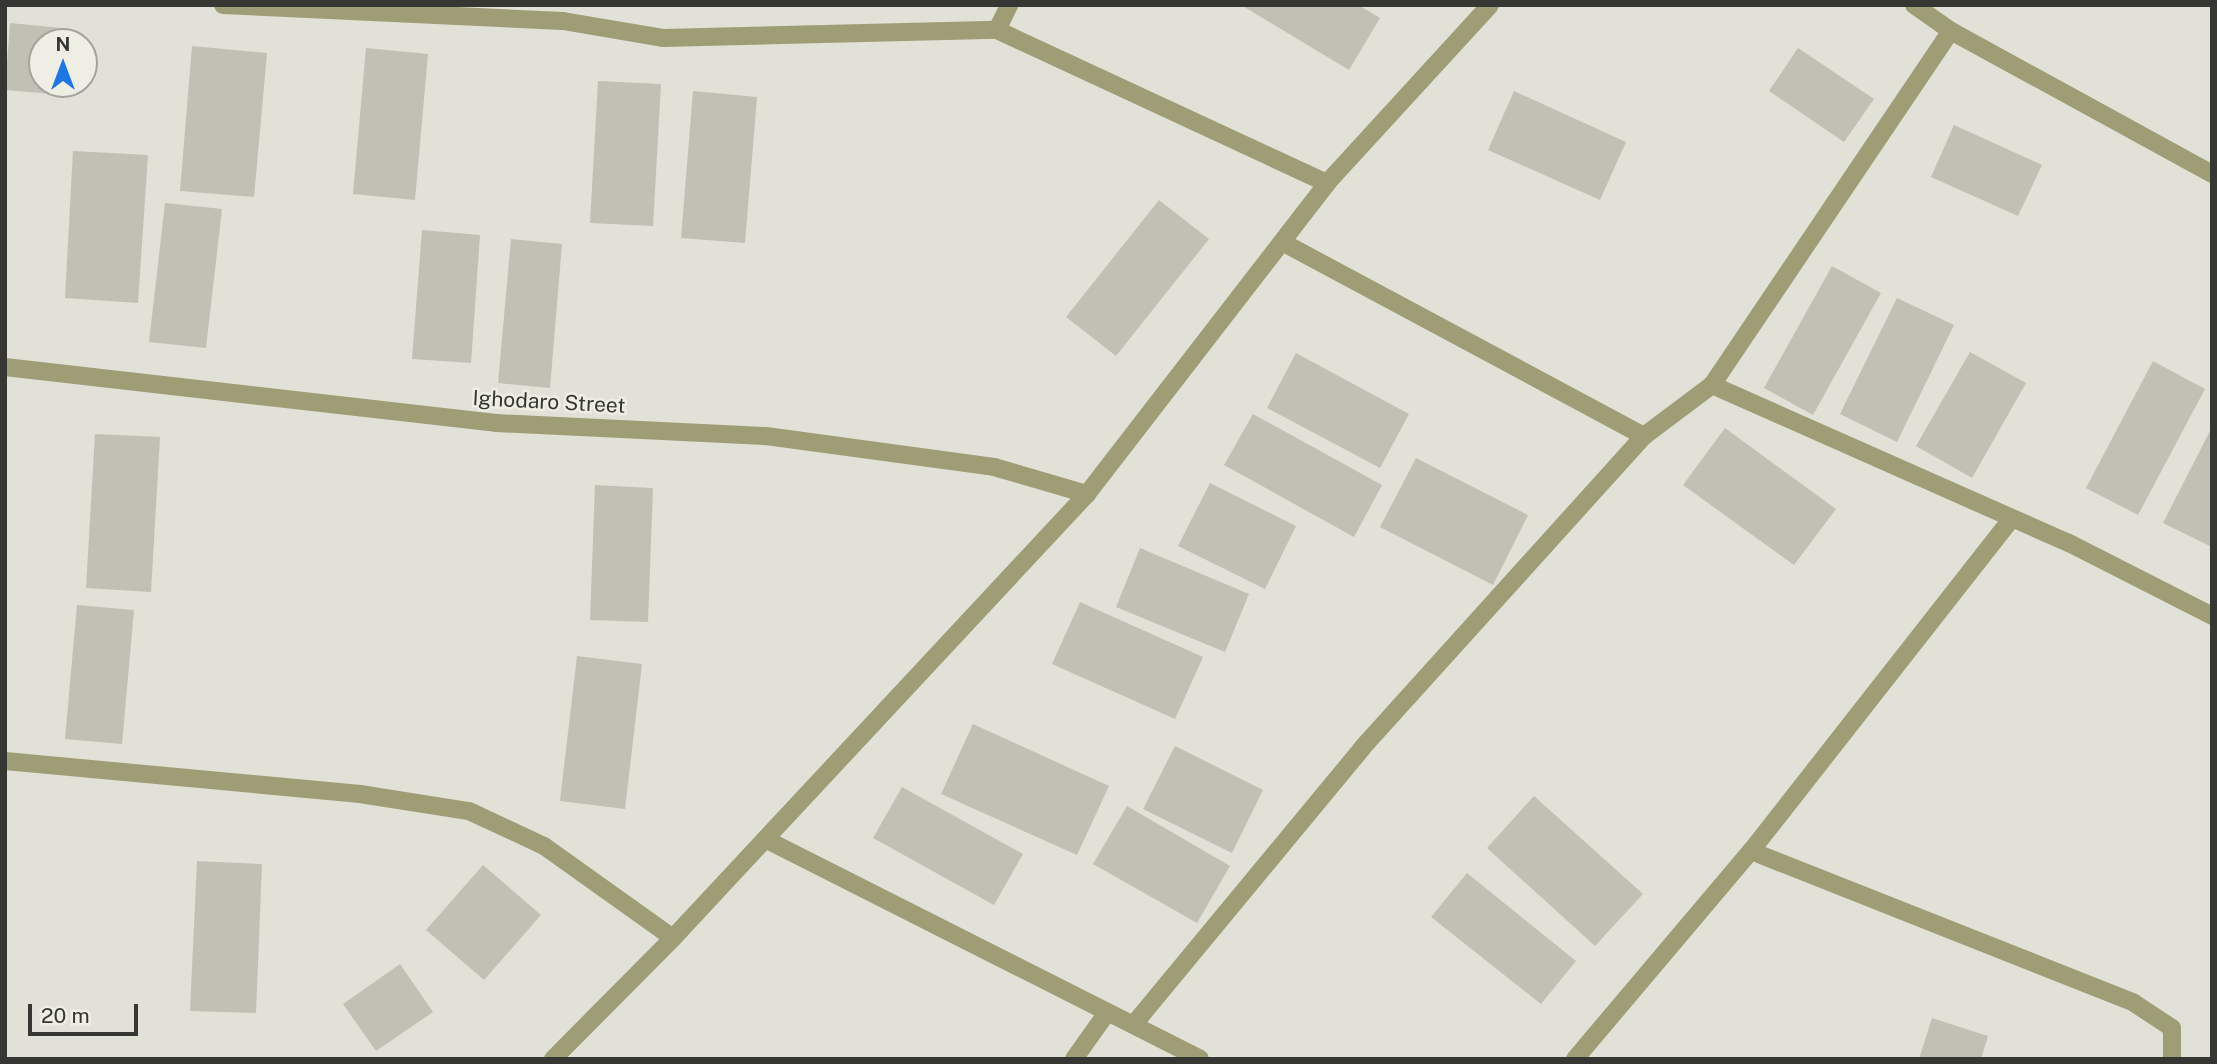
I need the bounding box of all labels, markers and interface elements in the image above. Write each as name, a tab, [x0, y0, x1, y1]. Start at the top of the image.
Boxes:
north arrow	[28, 28, 98, 98]
text: N	[56, 33, 70, 55]
street label: Ighodaro Street	[472, 385, 626, 419]
scale bar	[32, 990, 142, 1034]
text: 20 m	[41, 1003, 90, 1028]

